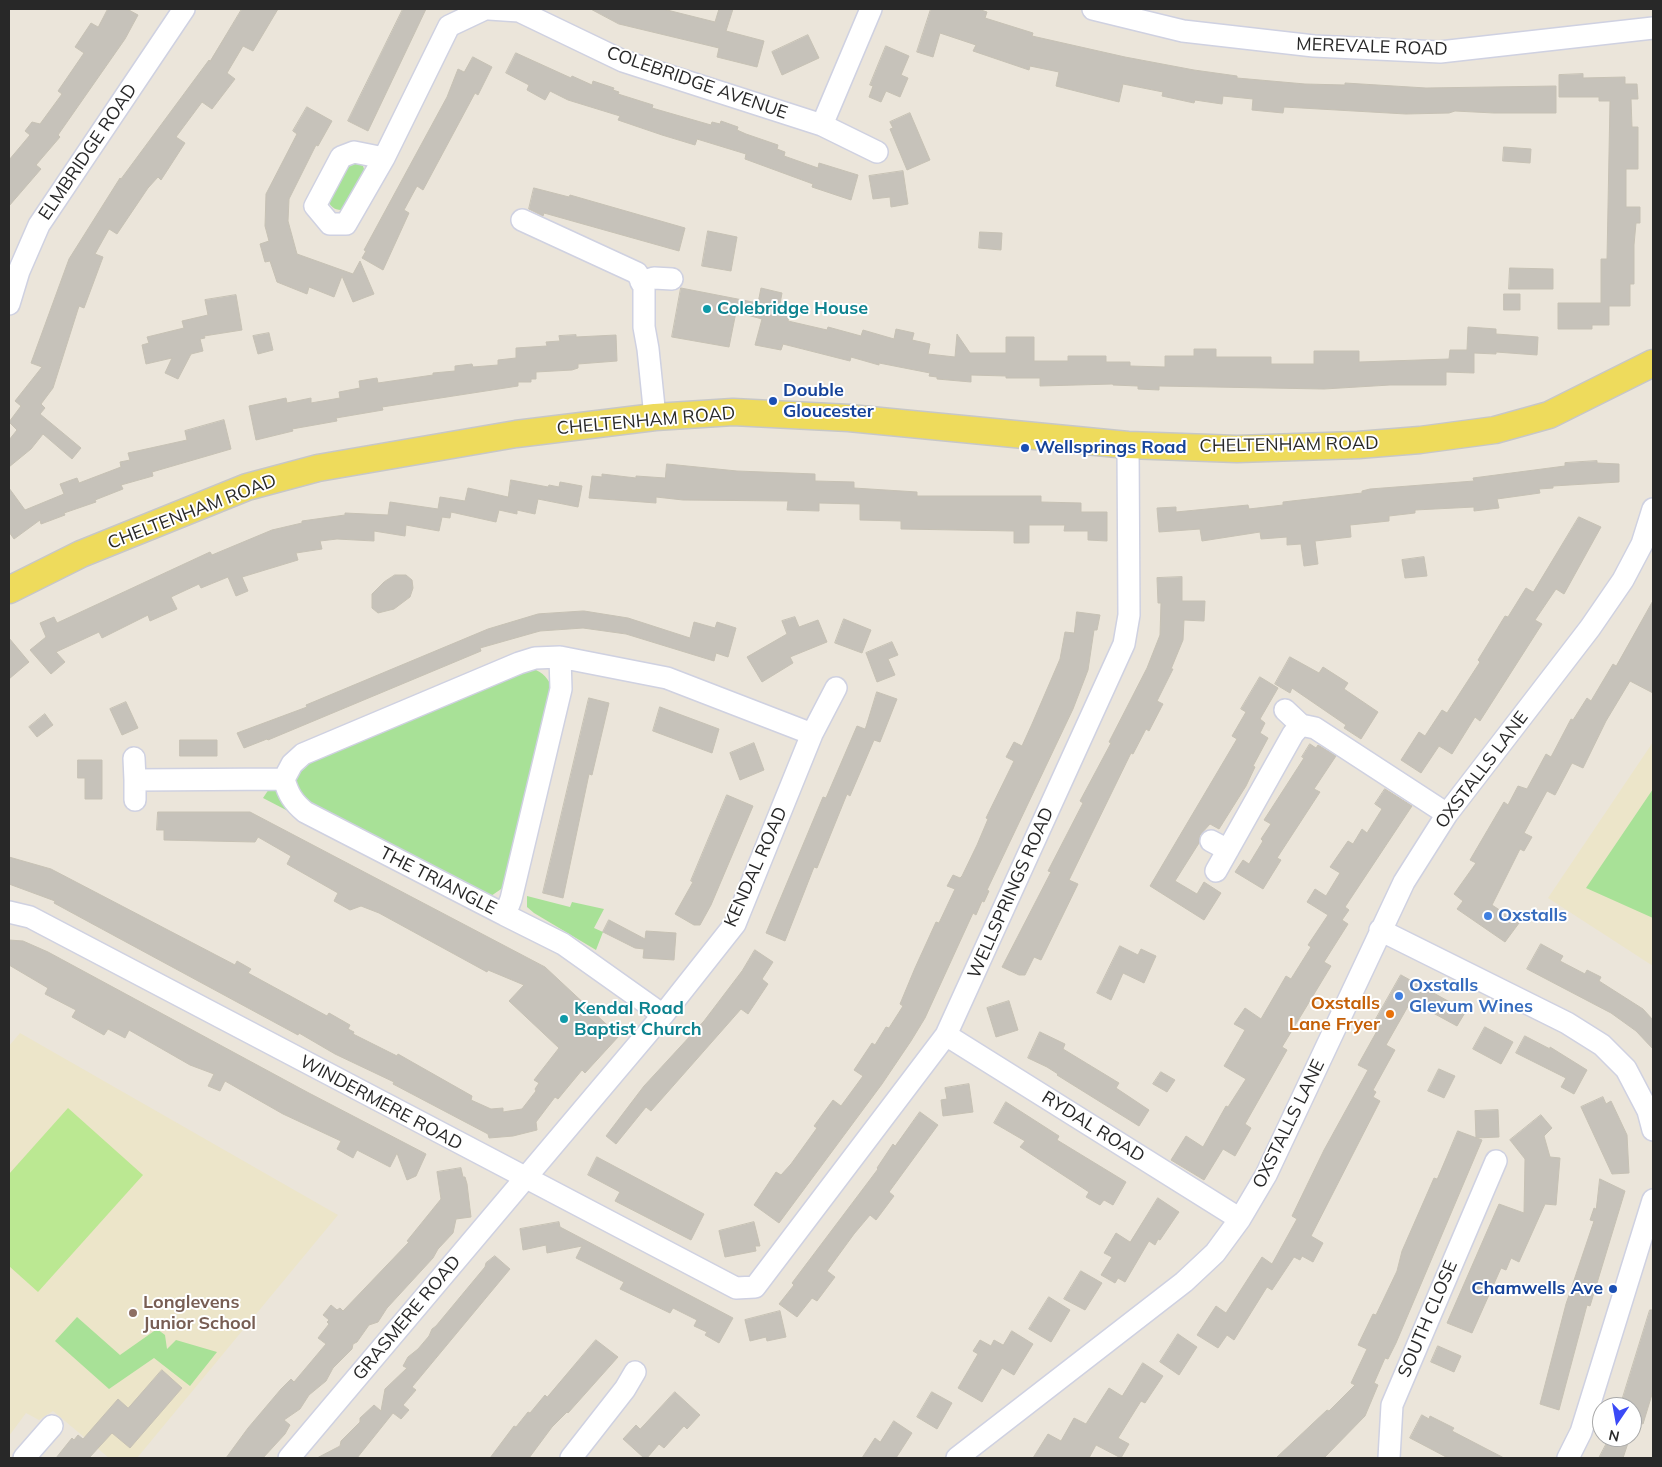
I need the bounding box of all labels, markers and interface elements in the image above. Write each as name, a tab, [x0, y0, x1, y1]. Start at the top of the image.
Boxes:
street label: MEREVALE ROAD	[1296, 34, 1448, 60]
street label: COLEBRIDGE AVENUE	[604, 42, 790, 124]
street label: ELMBRIDGE ROAD	[34, 80, 142, 224]
place label: Colebridge House	[717, 298, 868, 320]
marker: Colebridge House	[701, 303, 713, 315]
place label: Double Gloucester	[783, 380, 874, 422]
marker: Double Gloucester	[767, 395, 779, 407]
street label: CHELTENHAM ROAD	[556, 402, 736, 440]
street label: CHELTENHAM ROAD	[1199, 433, 1379, 457]
place label: Wellsprings Road	[1035, 437, 1187, 459]
marker: Wellsprings Road	[1019, 442, 1031, 454]
street label: CHELTENHAM ROAD	[105, 470, 279, 554]
street label: OXSTALLS LANE	[1431, 707, 1533, 833]
street label: KENDAL ROAD	[720, 804, 792, 930]
street label: WELLSPRINGS ROAD	[963, 804, 1059, 982]
street label: THE TRIANGLE	[376, 842, 500, 920]
place label: Oxstalls	[1498, 905, 1567, 927]
marker: Oxstalls	[1482, 910, 1494, 922]
place label: Oxstalls Glevum Wines	[1409, 975, 1533, 1018]
marker: Oxstalls Glevum Wines	[1393, 990, 1405, 1002]
place label: Oxstalls Lane Fryer	[1289, 993, 1380, 1036]
place label: Kendal Road Baptist Church	[574, 998, 702, 1040]
marker: Oxstalls Lane Fryer	[1384, 1008, 1396, 1020]
marker: Kendal Road Baptist Church	[558, 1013, 570, 1025]
street label: WINDERMERE ROAD	[296, 1051, 466, 1155]
street label: OXSTALLS LANE	[1248, 1056, 1330, 1192]
street label: RYDAL ROAD	[1038, 1087, 1148, 1167]
street label: GRASMERE ROAD	[349, 1251, 465, 1385]
street label: SOUTH CLOSE	[1394, 1257, 1462, 1381]
place label: Chamwells Ave	[1471, 1278, 1603, 1300]
marker: Chamwells Ave	[1607, 1283, 1619, 1295]
place label: Longlevens Junior School	[143, 1292, 256, 1335]
marker: Longlevens Junior School	[127, 1307, 139, 1319]
north arrow	[1592, 1397, 1642, 1447]
text: N	[1607, 1426, 1621, 1446]

